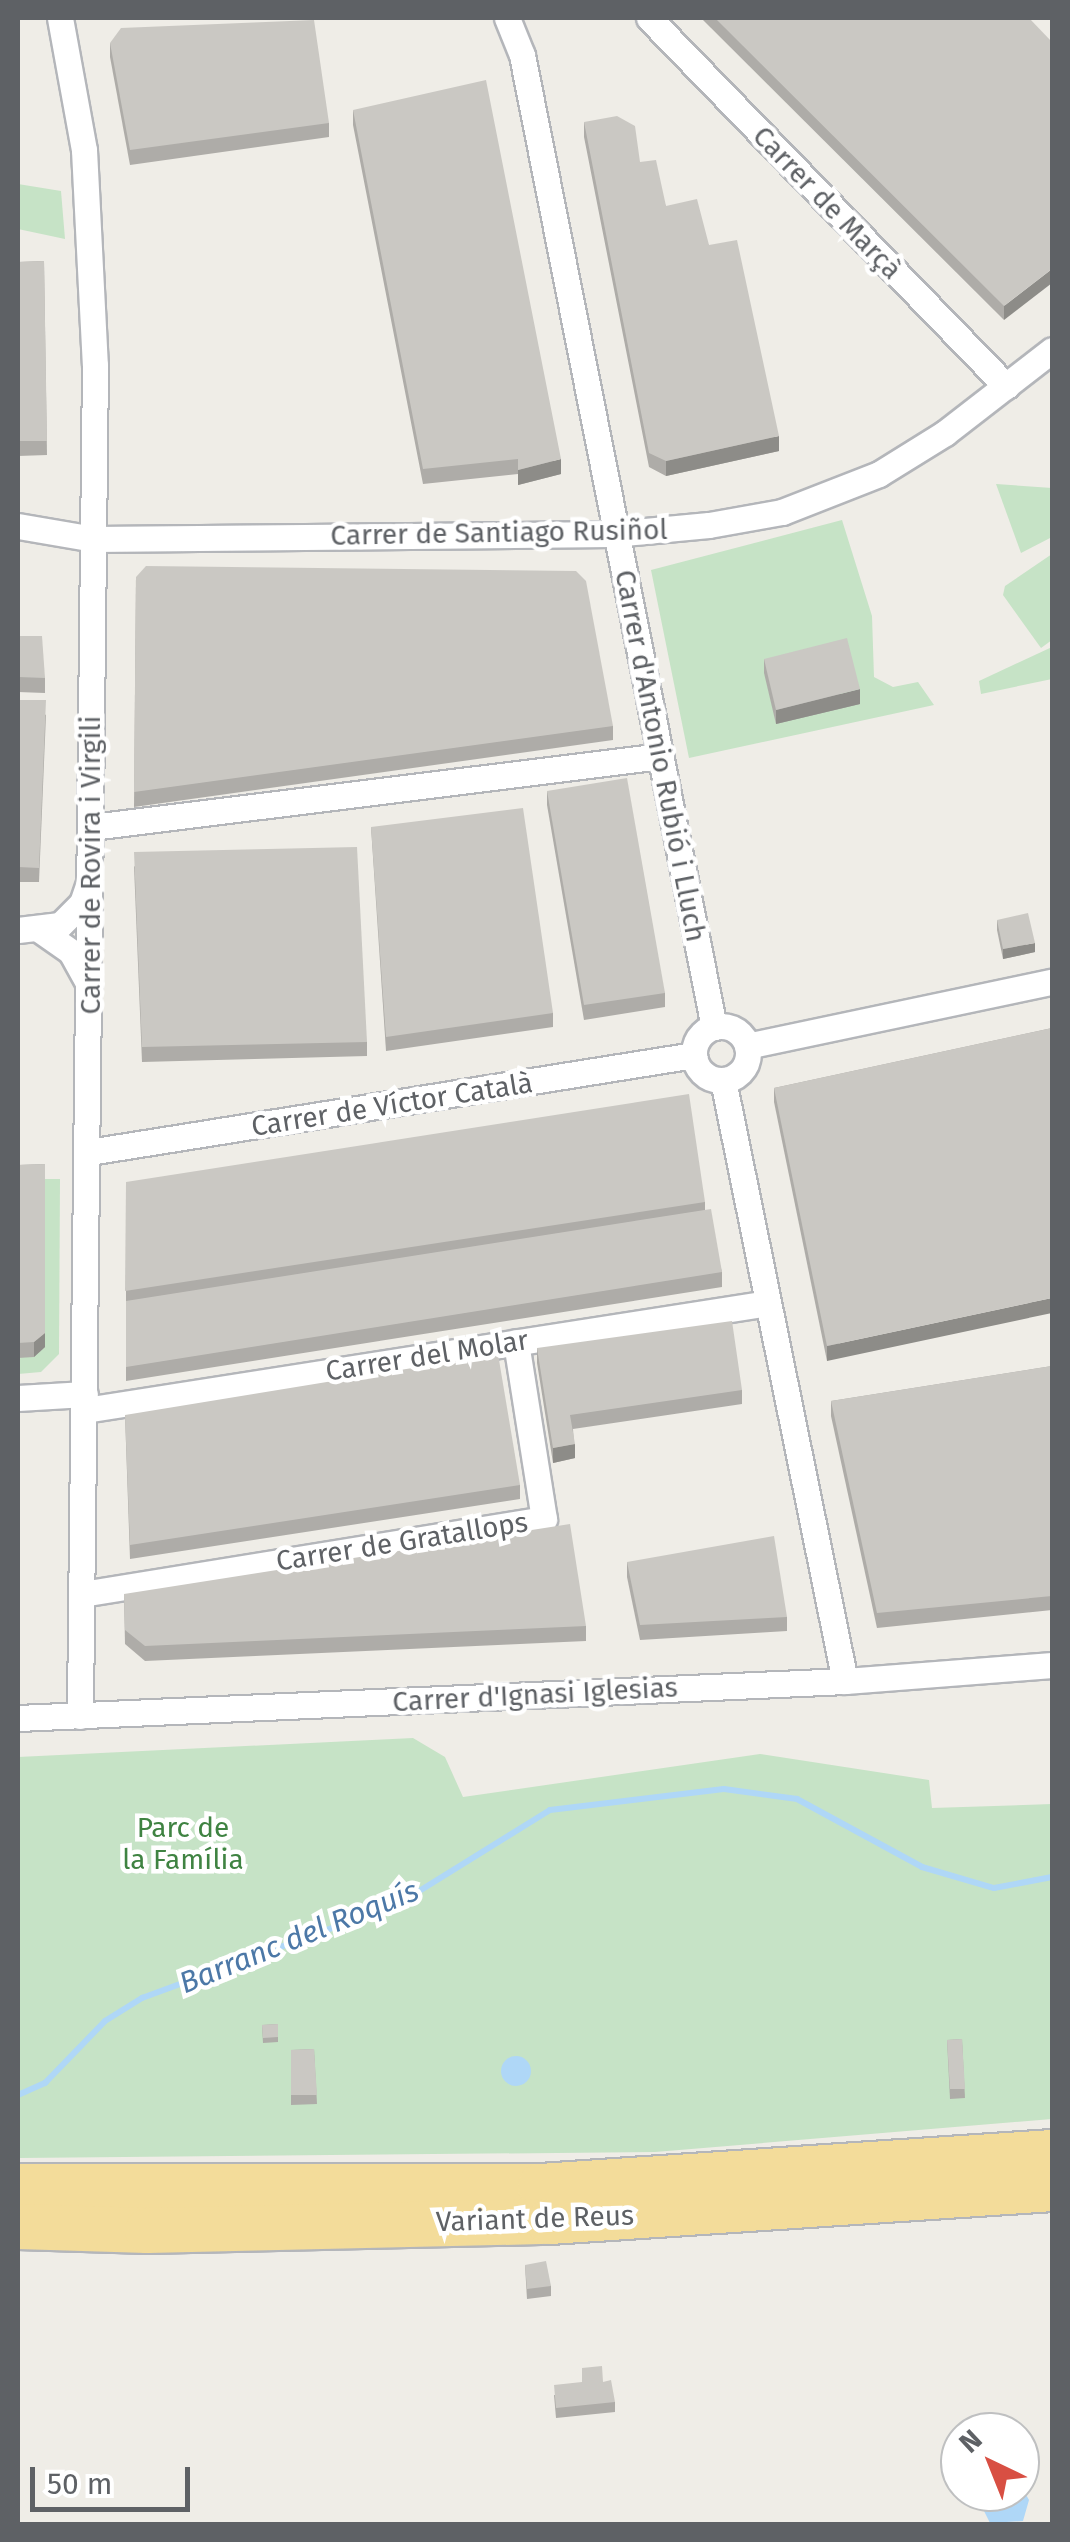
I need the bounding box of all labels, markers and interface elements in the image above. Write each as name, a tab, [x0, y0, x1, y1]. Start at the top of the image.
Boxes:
street label: Carrer de Marçà	[746, 120, 908, 286]
street label: Carrer de Santiago Rusiñol	[330, 513, 668, 553]
street label: Carrer d'Antonio Rubió i Lluch	[607, 567, 713, 945]
street label: Carrer de Rovira i Virgili	[74, 716, 108, 1014]
street label: Carrer de Víctor Català	[249, 1066, 535, 1144]
street label: Carrer del Molar	[323, 1323, 531, 1389]
street label: Carrer de Gratallops	[274, 1506, 530, 1578]
street label: Carrer d'Ignasi Iglesias	[392, 1671, 678, 1719]
park label: Parc de la Família	[122, 1811, 244, 1877]
water label: Barranc del Roquís	[174, 1873, 424, 2001]
street label: Variant de Reus	[435, 2199, 635, 2239]
north arrow	[940, 2412, 1040, 2512]
text: N	[953, 2423, 989, 2460]
scale bar	[35, 2447, 195, 2509]
text: 50 m	[47, 2466, 112, 2502]

